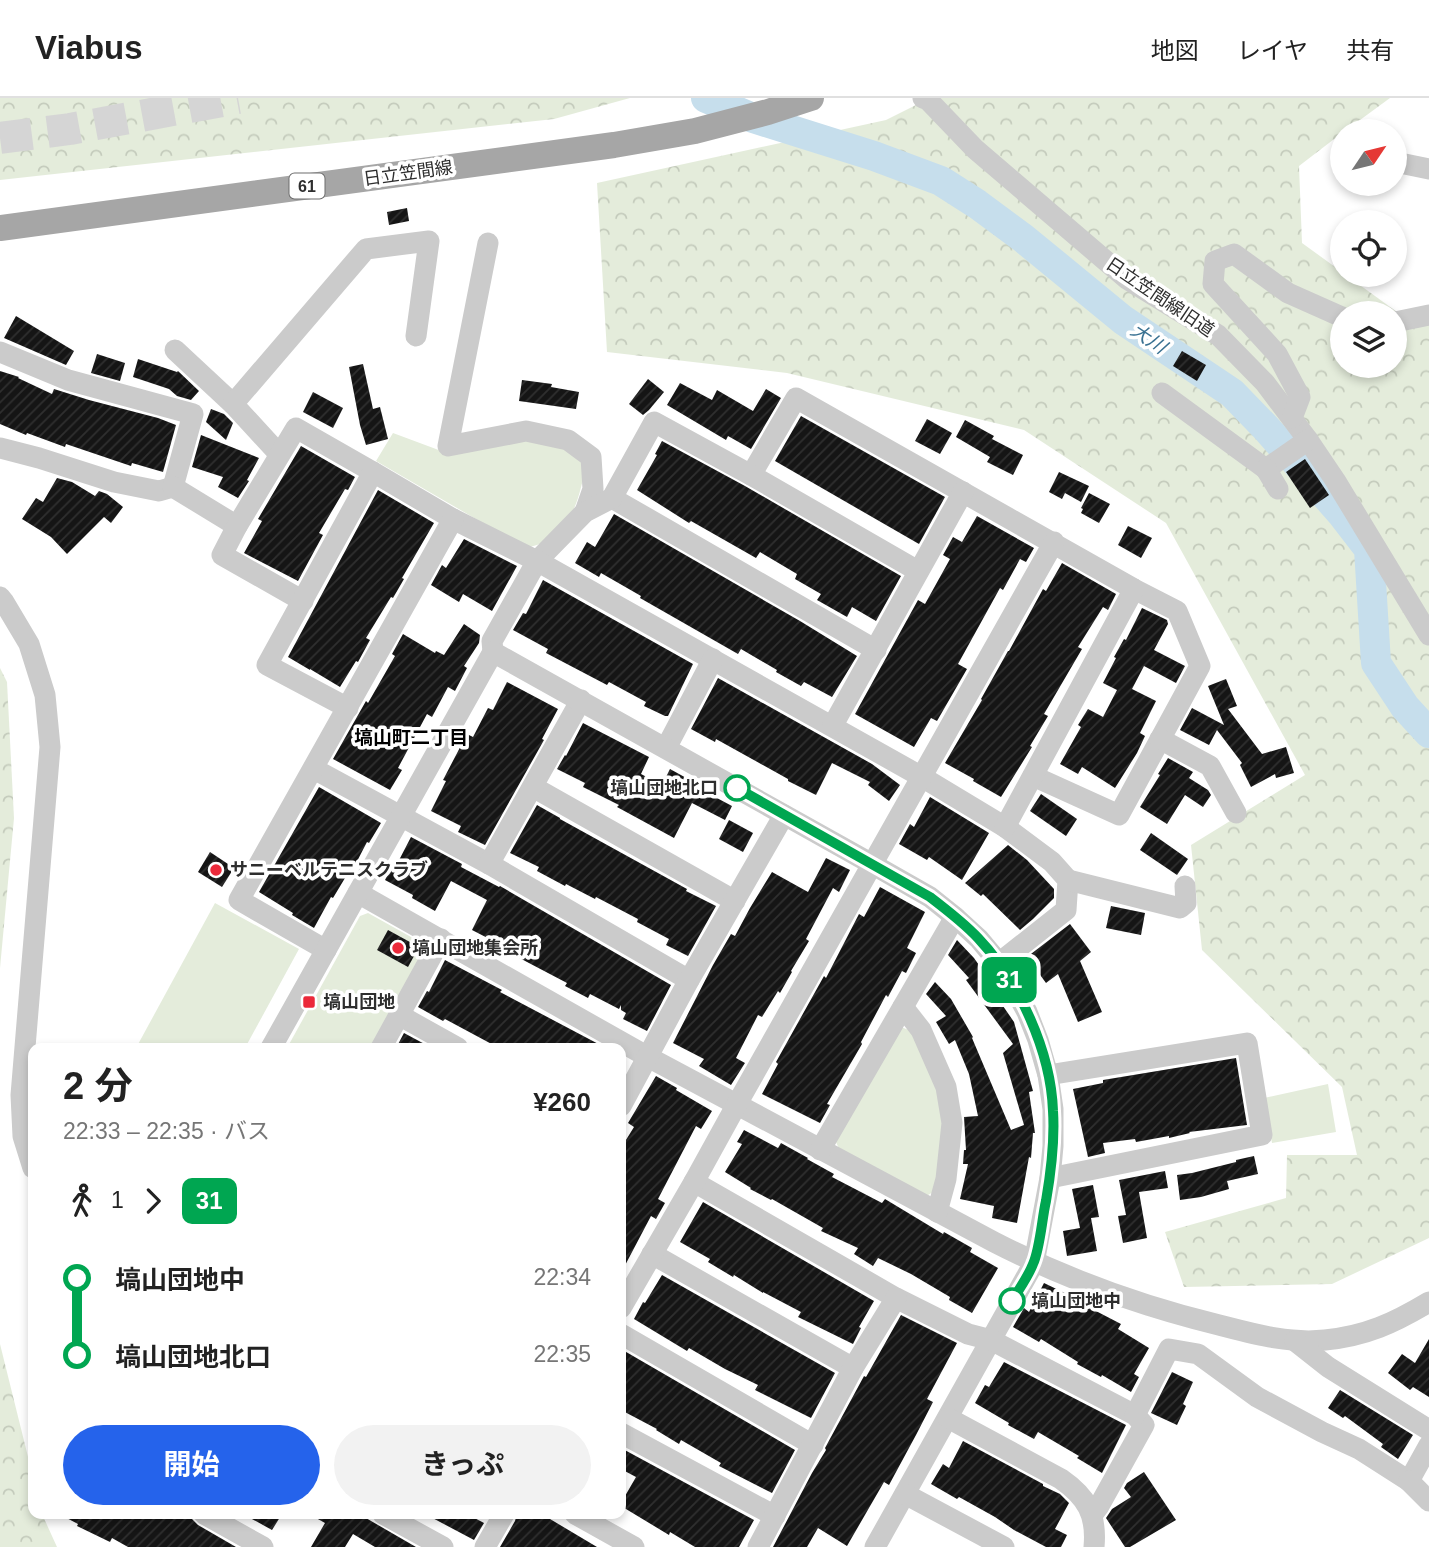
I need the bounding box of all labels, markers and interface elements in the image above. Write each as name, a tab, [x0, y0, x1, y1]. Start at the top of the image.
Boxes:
text: Viabus	[35, 29, 143, 66]
text: 地図	[1151, 37, 1199, 64]
text: レイヤ	[1237, 37, 1308, 64]
text: 共有	[1346, 37, 1394, 64]
north arrow	[1330, 119, 1407, 196]
map controls	[1330, 119, 1407, 378]
street label: 日立笠間線	[362, 157, 454, 189]
road number: 61	[290, 174, 324, 198]
button: locate	[1330, 210, 1407, 287]
street label: 日立笠間線旧道	[1102, 253, 1218, 341]
button: layers	[1330, 301, 1407, 378]
water label: 大川	[1127, 319, 1172, 359]
district label: 塙山町二丁目	[354, 727, 468, 748]
marker: 塙山団地北口	[724, 775, 750, 801]
place label: 塙山団地北口	[610, 778, 718, 798]
place label: サニーベルテニスクラブ	[230, 860, 428, 880]
marker: サニーベルテニスクラブ	[208, 862, 224, 878]
place label: 塙山団地集会所	[412, 938, 538, 958]
marker: 塙山団地集会所	[390, 940, 406, 956]
line badge: 31	[978, 957, 1040, 1003]
text: 31	[996, 966, 1022, 993]
place label: 塙山団地	[323, 992, 395, 1012]
marker: 塙山団地	[301, 994, 317, 1010]
text: 2 分	[63, 1065, 133, 1107]
text: ¥260	[533, 1087, 591, 1117]
text: 22:33 – 22:35 · バス	[63, 1118, 270, 1144]
icon: walk	[63, 1182, 101, 1220]
icon: forward	[134, 1182, 172, 1220]
text: 1	[111, 1187, 124, 1213]
text: 31	[196, 1187, 223, 1214]
text: 22:34	[533, 1264, 591, 1290]
text: 塙山団地中	[115, 1265, 245, 1295]
marker: 塙山団地中	[999, 1288, 1025, 1314]
place label: 塙山団地中	[1031, 1291, 1121, 1311]
text: 22:35	[533, 1341, 591, 1367]
text: 塙山団地北口	[115, 1342, 271, 1372]
button: 開始	[63, 1425, 320, 1505]
button: きっぷ	[334, 1425, 591, 1505]

